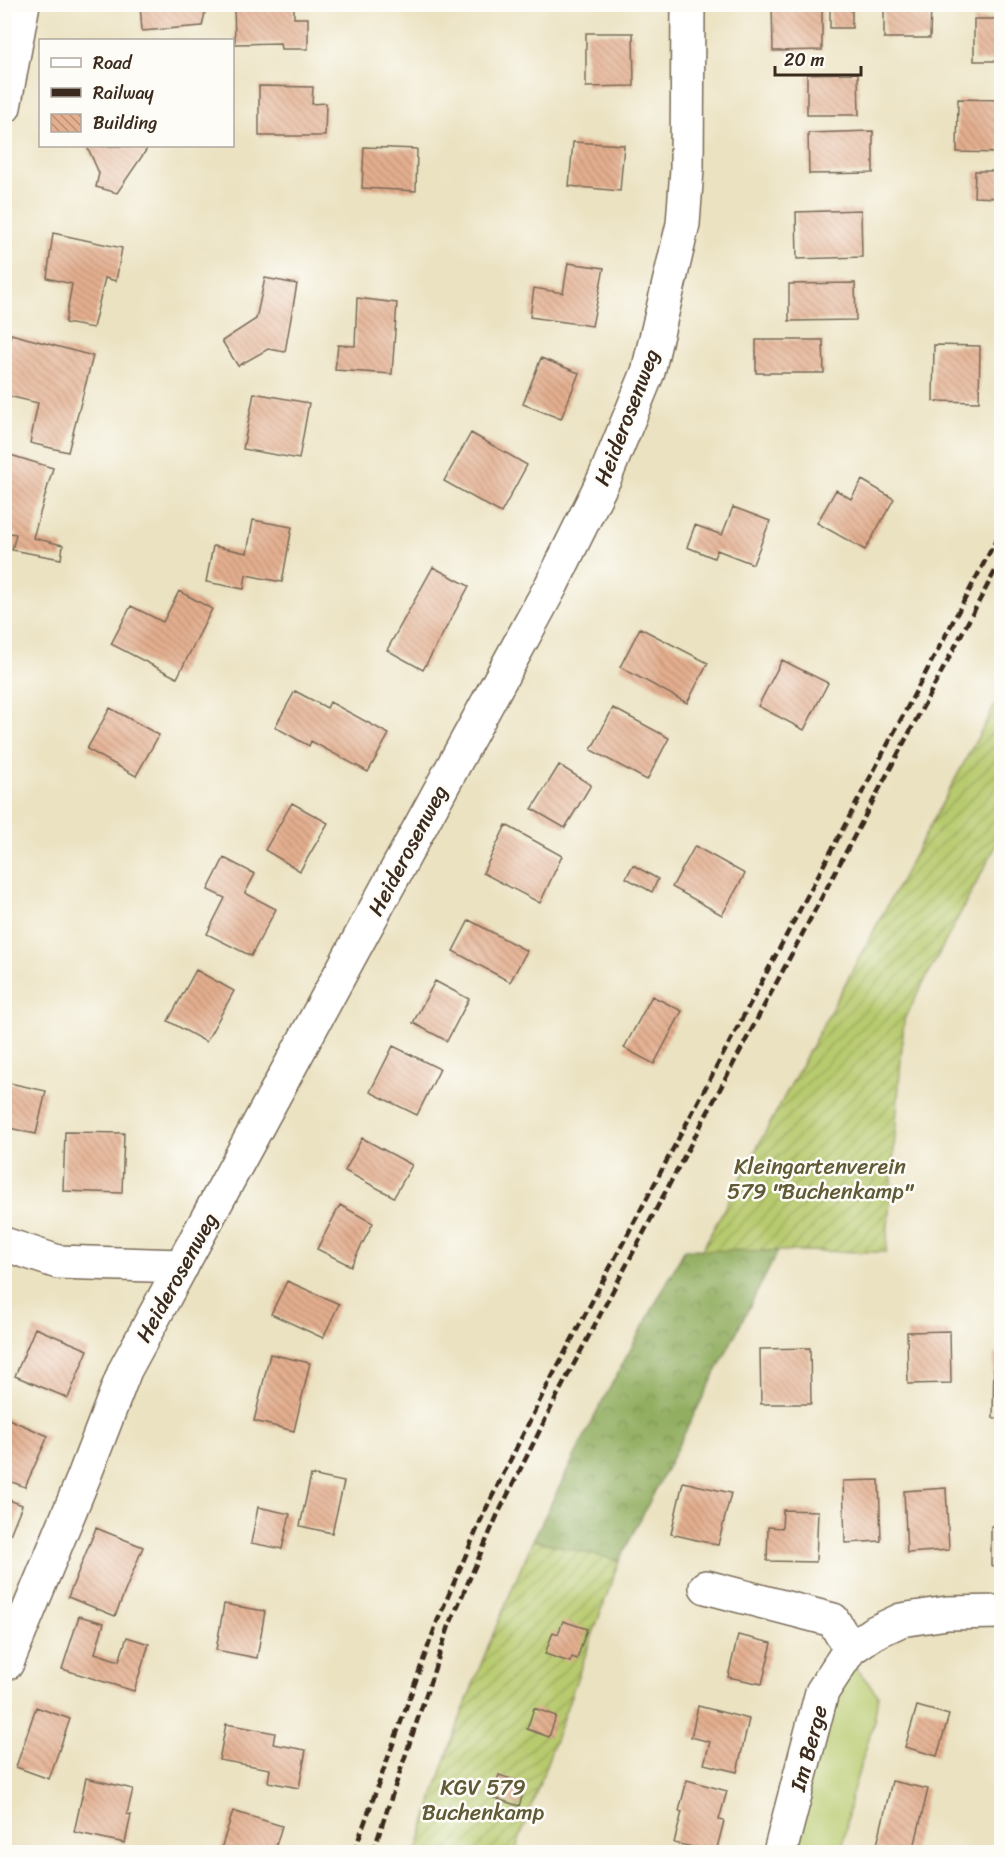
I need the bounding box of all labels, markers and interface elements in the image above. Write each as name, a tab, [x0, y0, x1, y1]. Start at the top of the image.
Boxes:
legend	[39, 39, 234, 147]
scale bar	[775, 39, 860, 77]
text: 20 m	[784, 44, 824, 76]
text: Road	[93, 47, 133, 79]
text: Railway	[93, 77, 155, 109]
text: Building	[93, 107, 157, 139]
street label: Heiderosenweg	[582, 343, 671, 492]
street label: Heiderosenweg	[356, 777, 459, 923]
park label: Kleingartenverein 579 "Buchenkamp"	[727, 1147, 915, 1211]
street label: Heiderosenweg	[124, 1205, 229, 1350]
street label: Im Berge	[778, 1701, 839, 1797]
park label: KGV 579 Buchenkamp	[422, 1768, 545, 1832]

